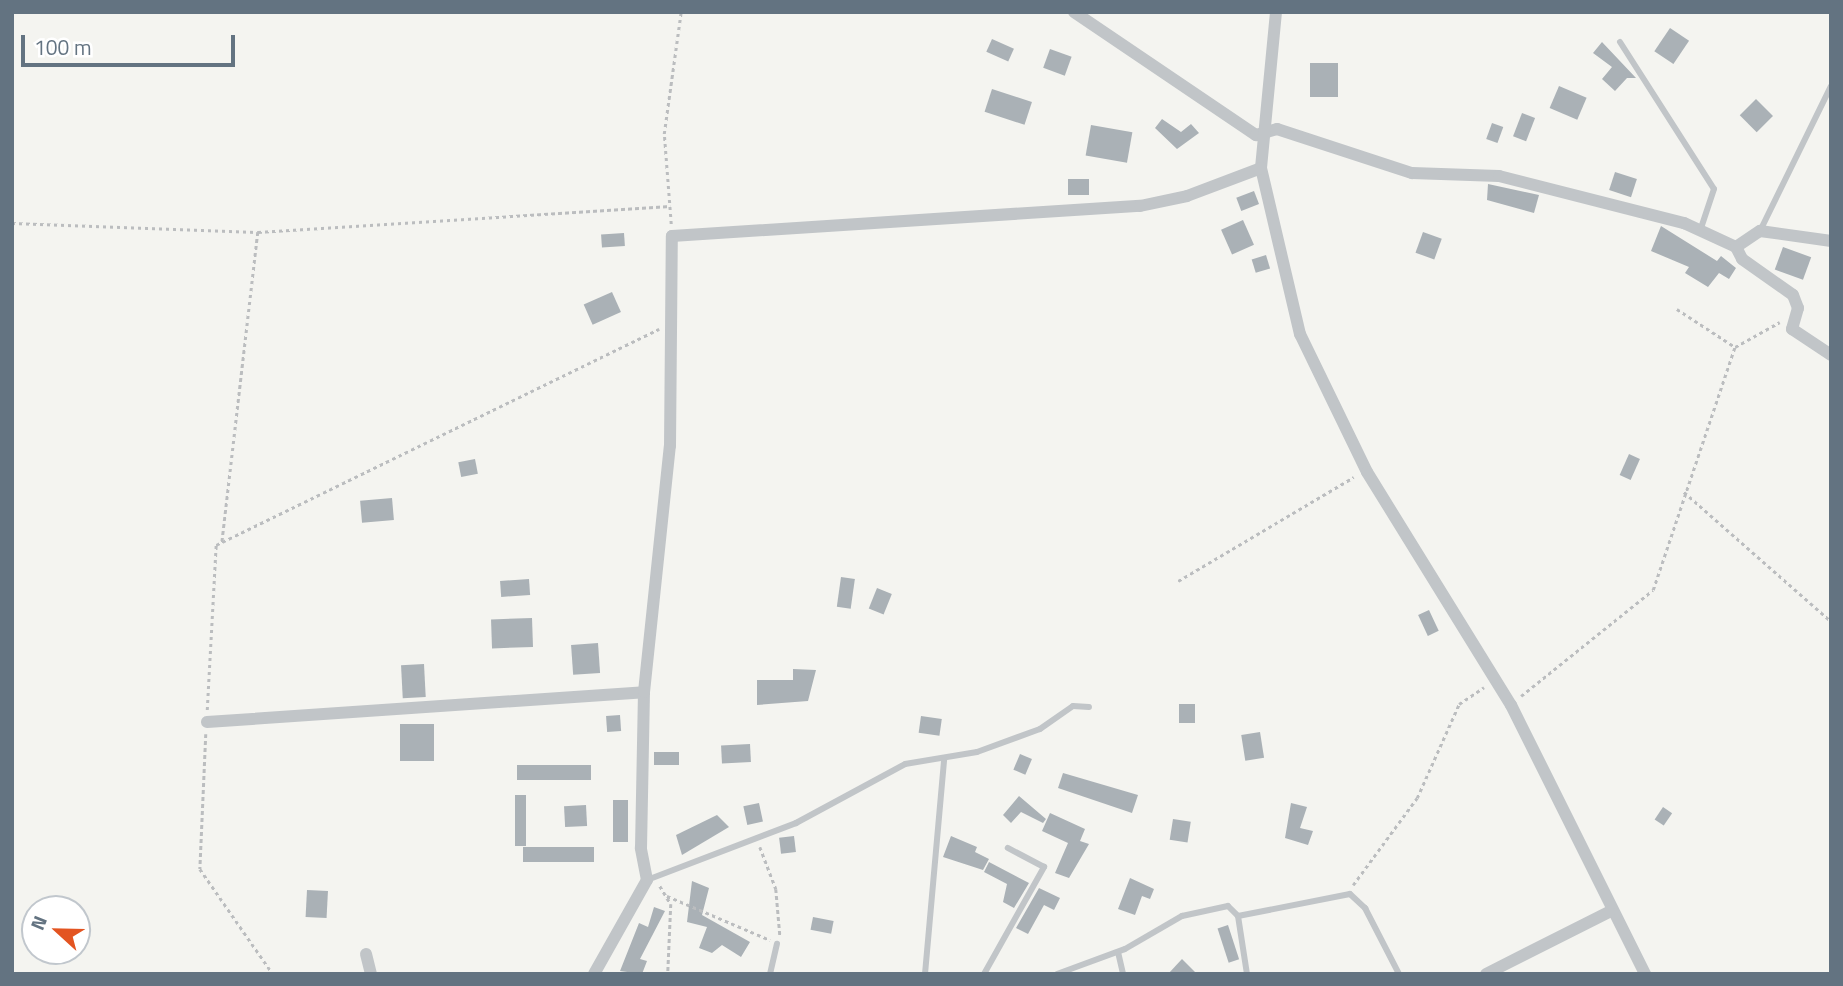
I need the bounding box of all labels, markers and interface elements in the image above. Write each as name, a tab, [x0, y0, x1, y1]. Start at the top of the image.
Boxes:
scale bar	[24, 21, 238, 65]
text: 100 m	[34, 31, 91, 63]
north arrow	[21, 895, 91, 965]
text: N	[22, 911, 54, 934]

